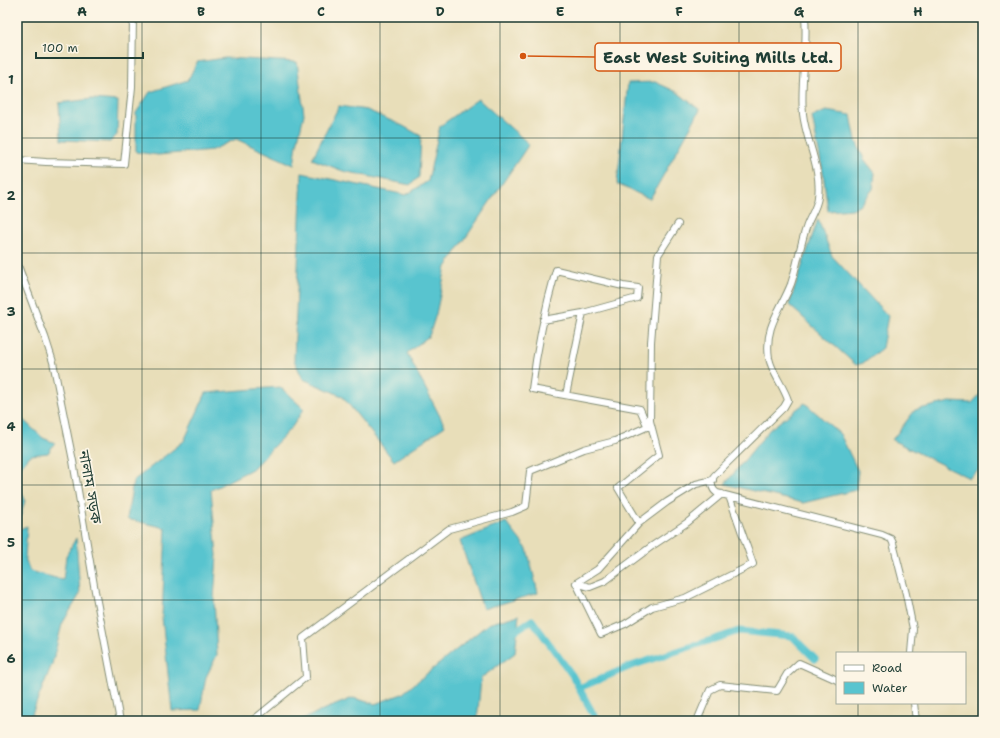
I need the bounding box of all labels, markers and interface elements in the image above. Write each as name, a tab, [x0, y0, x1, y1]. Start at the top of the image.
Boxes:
text: A	[77, 3, 87, 20]
text: B	[197, 3, 205, 20]
text: C	[317, 3, 325, 20]
text: D	[435, 3, 445, 20]
text: E	[556, 3, 565, 20]
text: F	[675, 3, 683, 20]
text: G	[794, 3, 805, 20]
text: H	[913, 3, 923, 20]
scale bar	[36, 34, 143, 60]
text: 100 m	[42, 40, 78, 56]
callout: East West Suiting Mills Ltd.	[595, 43, 841, 71]
text: East West Suiting Mills Ltd.	[603, 47, 833, 68]
text: 1	[8, 71, 14, 88]
text: 2	[6, 187, 16, 204]
text: 3	[6, 303, 16, 320]
text: 4	[6, 418, 16, 435]
street label: নালাম সড়ক	[74, 448, 106, 526]
text: 5	[7, 534, 15, 551]
text: 6	[6, 650, 16, 667]
legend	[836, 652, 966, 704]
text: Road	[872, 660, 903, 676]
text: Water	[872, 680, 908, 696]

